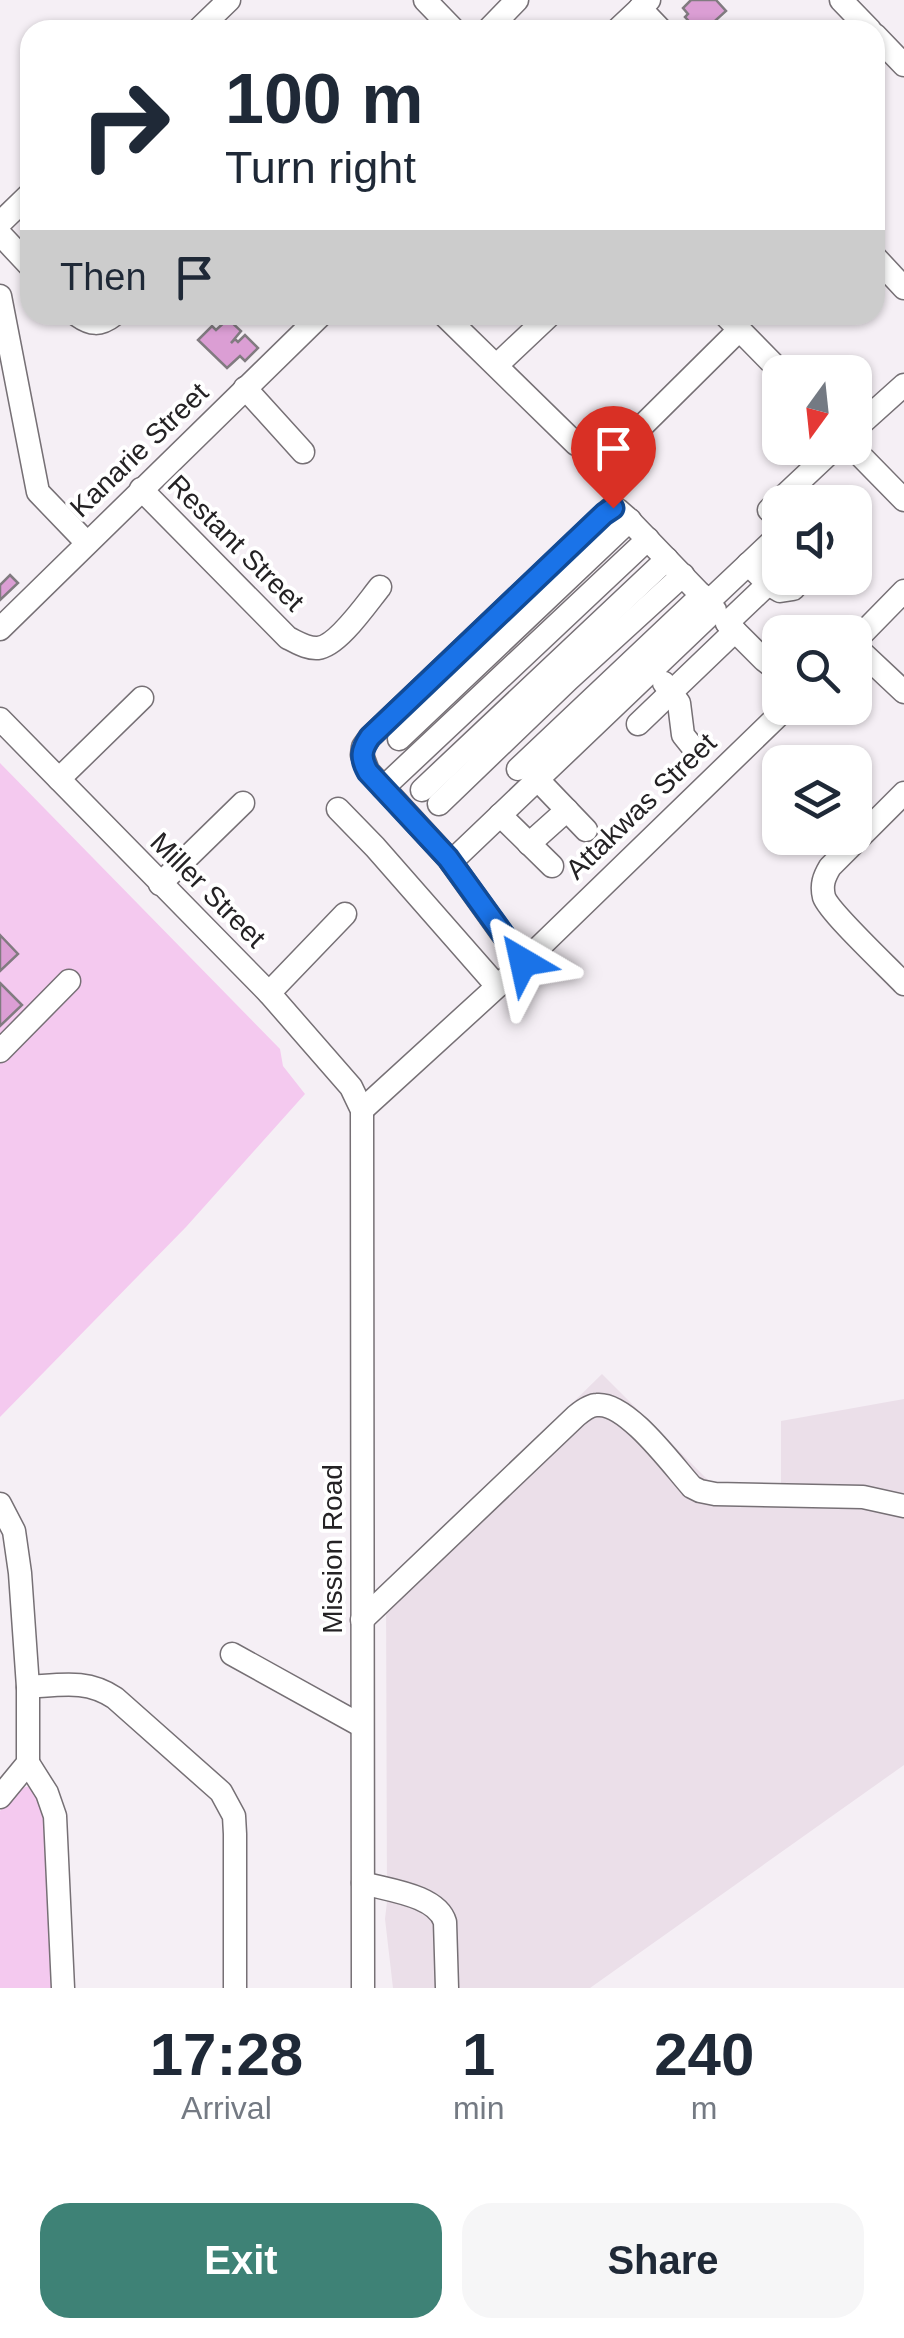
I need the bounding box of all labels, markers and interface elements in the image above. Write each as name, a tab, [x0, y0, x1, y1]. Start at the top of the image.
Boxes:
icon: right	[60, 60, 190, 190]
text: 100 m	[225, 60, 423, 138]
text: Turn right	[225, 142, 416, 193]
icon: arrive	[167, 250, 222, 305]
text: Then	[60, 256, 147, 298]
north arrow	[762, 355, 872, 465]
map controls	[762, 355, 872, 855]
street label: Kanarie Street	[64, 377, 214, 523]
pin	[571, 406, 656, 509]
icon: arrive	[586, 421, 641, 476]
street label: Restant Street	[162, 469, 310, 617]
button: sound	[762, 485, 872, 595]
button: search	[762, 615, 872, 725]
street label: Attakwas Street	[560, 727, 722, 885]
button: layers	[762, 745, 872, 855]
street label: Miller Street	[144, 826, 272, 954]
position arrow	[471, 910, 575, 1014]
street label: Mission Road	[317, 1464, 348, 1634]
text: 17:28	[150, 2021, 303, 2088]
text: 1	[462, 2021, 495, 2088]
text: 240	[654, 2021, 754, 2088]
text: Arrival	[181, 2090, 272, 2126]
text: min	[453, 2090, 504, 2126]
text: m	[691, 2090, 718, 2126]
button: Exit	[40, 2203, 442, 2318]
button: Share	[462, 2203, 864, 2318]

